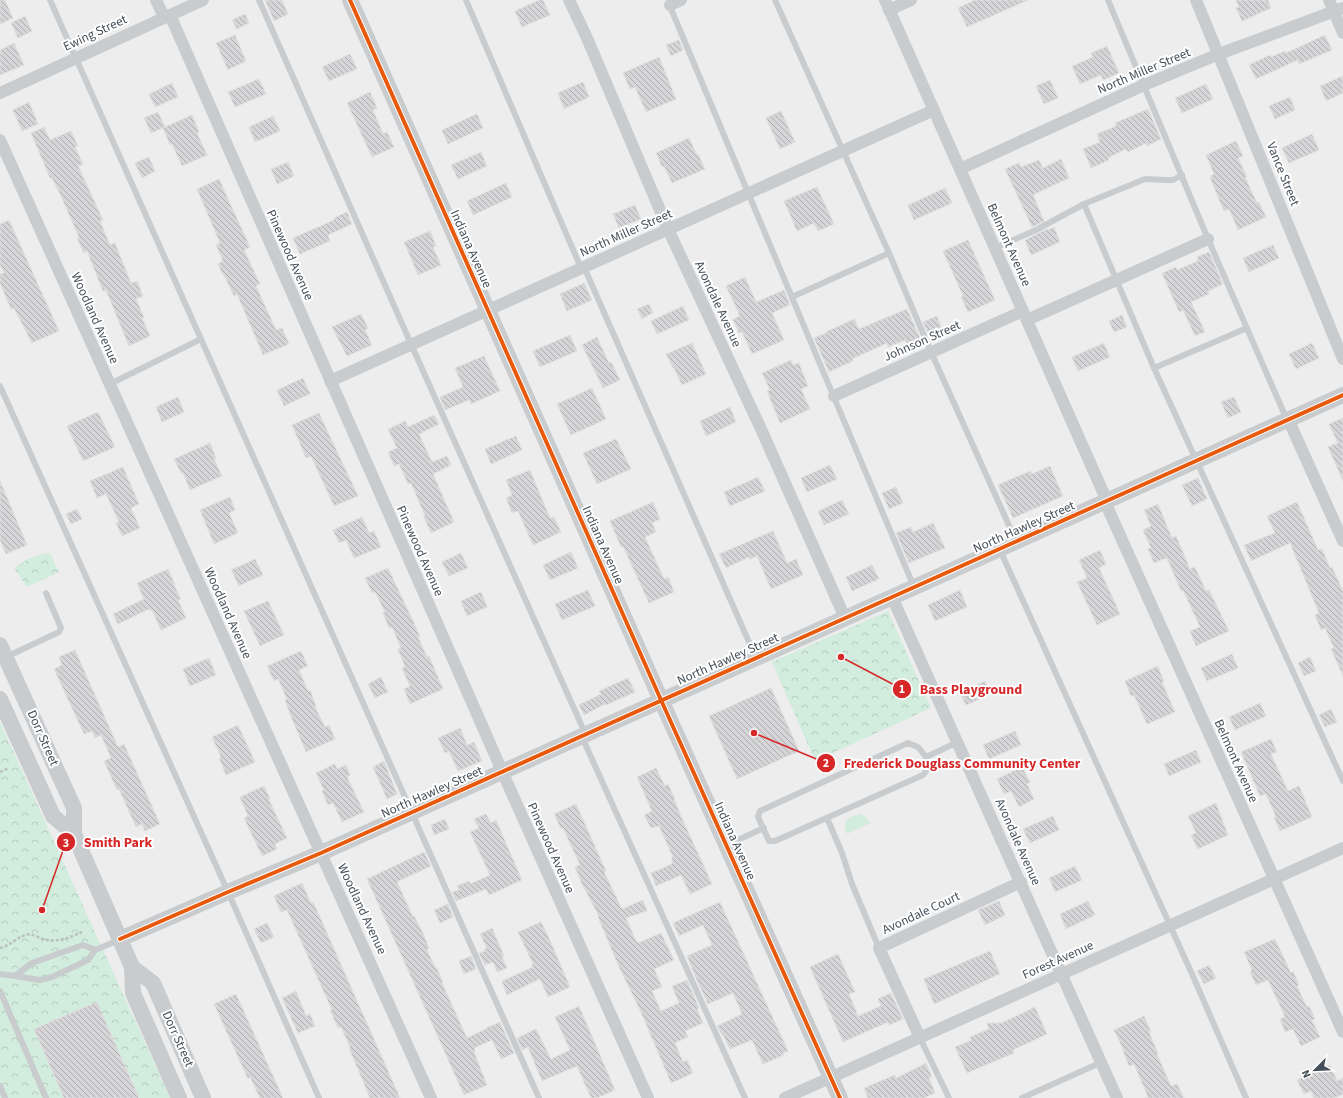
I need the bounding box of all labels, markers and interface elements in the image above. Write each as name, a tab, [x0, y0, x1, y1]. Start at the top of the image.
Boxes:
street label: Ewing Street	[60, 10, 130, 56]
street label: North Miller Street	[1095, 43, 1194, 99]
street label: Vance Street	[1262, 139, 1304, 209]
street label: Belmont Avenue	[983, 201, 1035, 289]
street label: North Miller Street	[577, 204, 676, 261]
street label: Pinewood Avenue	[262, 207, 318, 303]
street label: Indiana Avenue	[446, 207, 496, 291]
street label: Avondale Avenue	[690, 258, 746, 350]
street label: Woodland Avenue	[67, 269, 123, 367]
street label: Johnson Street	[881, 316, 964, 366]
street label: North Hawley Street	[970, 496, 1078, 557]
street label: Pinewood Avenue	[392, 503, 448, 599]
street label: Indiana Avenue	[578, 503, 628, 587]
street label: Woodland Avenue	[200, 564, 256, 662]
street label: North Hawley Street	[674, 628, 782, 689]
callout: Bass Playground	[892, 676, 1030, 702]
text: Bass Playground	[920, 680, 1022, 700]
text: 1	[899, 681, 905, 698]
street label: Dorr Street	[23, 707, 64, 769]
street label: Belmont Avenue	[1210, 717, 1262, 805]
callout: Frederick Douglass Community Center	[816, 750, 1088, 776]
text: Frederick Douglass Community Center	[844, 754, 1081, 774]
text: 2	[823, 755, 829, 772]
street label: North Hawley Street	[378, 761, 486, 822]
street label: Avondale Avenue	[991, 796, 1045, 888]
street label: Indiana Avenue	[710, 799, 760, 883]
street label: Pinewood Avenue	[523, 800, 579, 896]
callout: Smith Park	[56, 829, 161, 855]
text: Smith Park	[84, 833, 152, 853]
text: 3	[63, 835, 69, 852]
street label: Woodland Avenue	[333, 861, 391, 957]
street label: Avondale Court	[879, 887, 963, 939]
street label: Forest Avenue	[1019, 936, 1097, 984]
street label: Dorr Street	[158, 1008, 199, 1070]
north arrow	[1295, 1050, 1335, 1090]
text: N	[1298, 1067, 1315, 1080]

